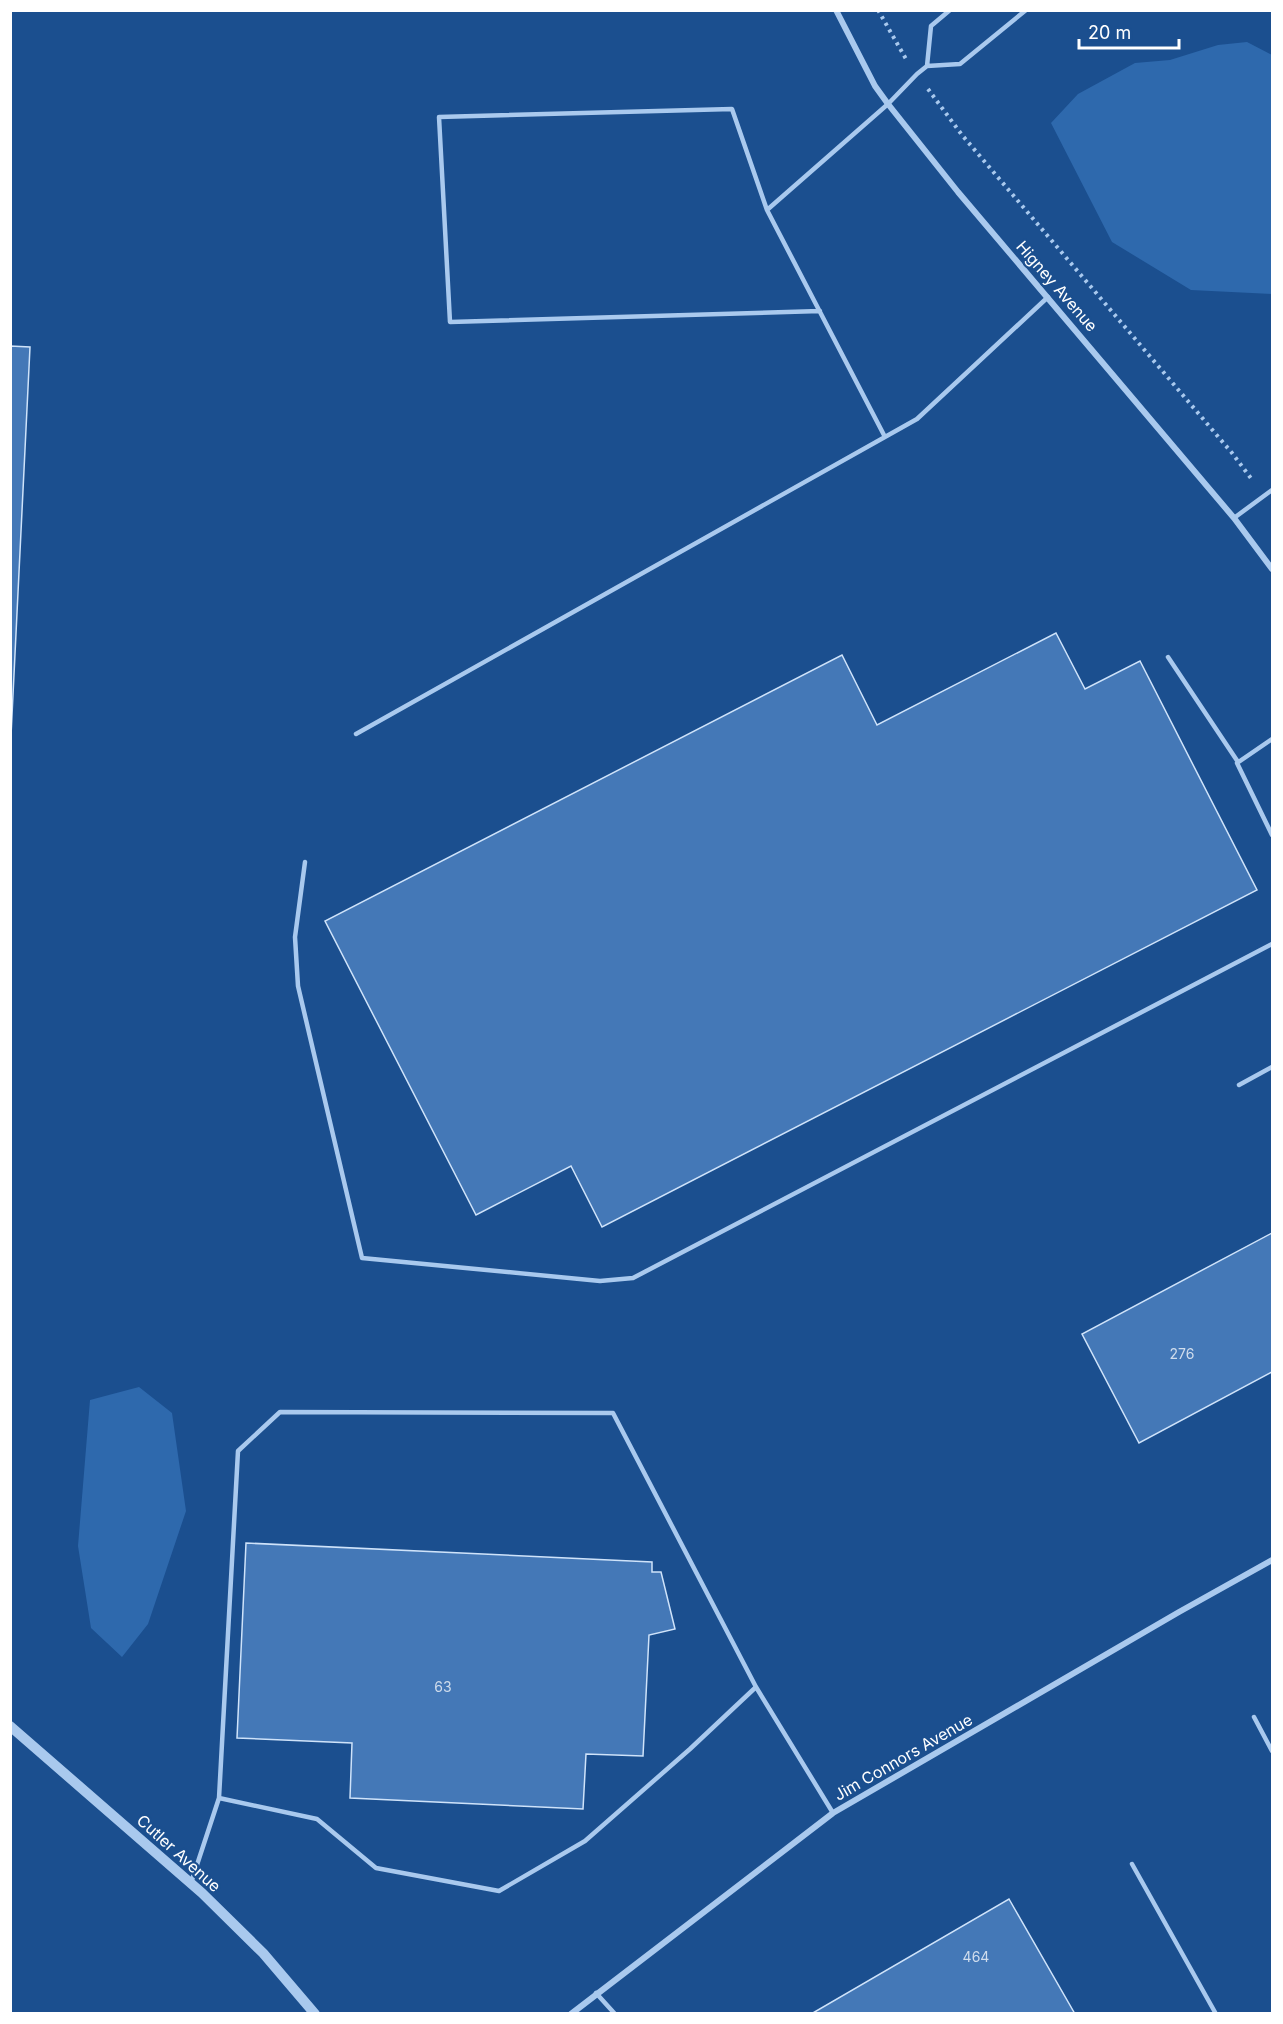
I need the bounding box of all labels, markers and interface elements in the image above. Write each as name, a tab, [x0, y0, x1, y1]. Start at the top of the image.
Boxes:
scale bar	[1079, 12, 1180, 50]
text: 20 m	[1088, 22, 1131, 43]
street label: Higney Avenue	[1012, 237, 1102, 335]
house number: 276	[1170, 1345, 1194, 1362]
house number: 63	[434, 1678, 452, 1695]
street label: Jim Connors Avenue	[830, 1709, 976, 1805]
street label: Cutler Avenue	[133, 1810, 225, 1896]
house number: 464	[963, 1948, 989, 1965]

